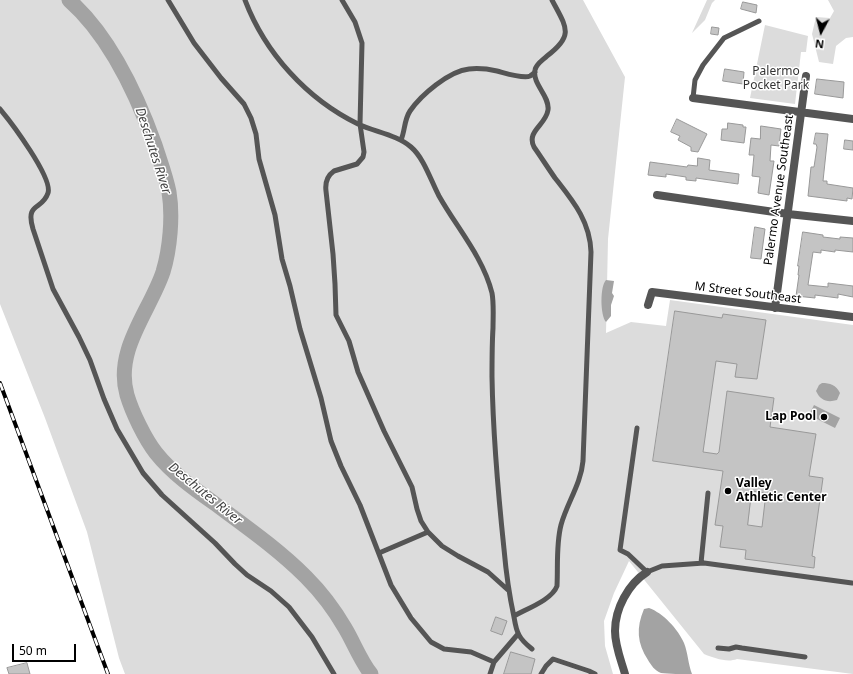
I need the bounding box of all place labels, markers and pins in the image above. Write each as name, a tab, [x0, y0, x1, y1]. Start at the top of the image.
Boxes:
place label: Lap Pool	[765, 410, 816, 424]
marker: Lap Pool	[819, 412, 829, 422]
place label: Valley Athletic Center	[736, 477, 827, 505]
marker: Valley Athletic Center	[723, 486, 733, 496]

